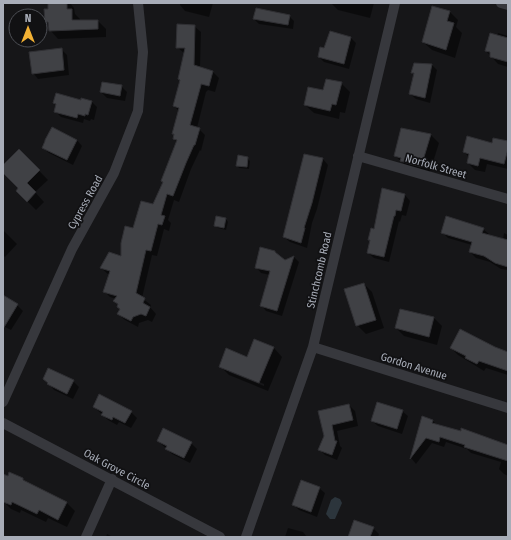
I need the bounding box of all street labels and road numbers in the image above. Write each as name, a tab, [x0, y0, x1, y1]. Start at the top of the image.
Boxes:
street label: Norfolk Street	[404, 152, 468, 182]
street label: Cypress Road	[65, 173, 106, 231]
street label: Stinchcomb Road	[304, 231, 335, 310]
street label: Gordon Avenue	[379, 350, 449, 383]
street label: Oak Grove Circle	[81, 447, 152, 492]

